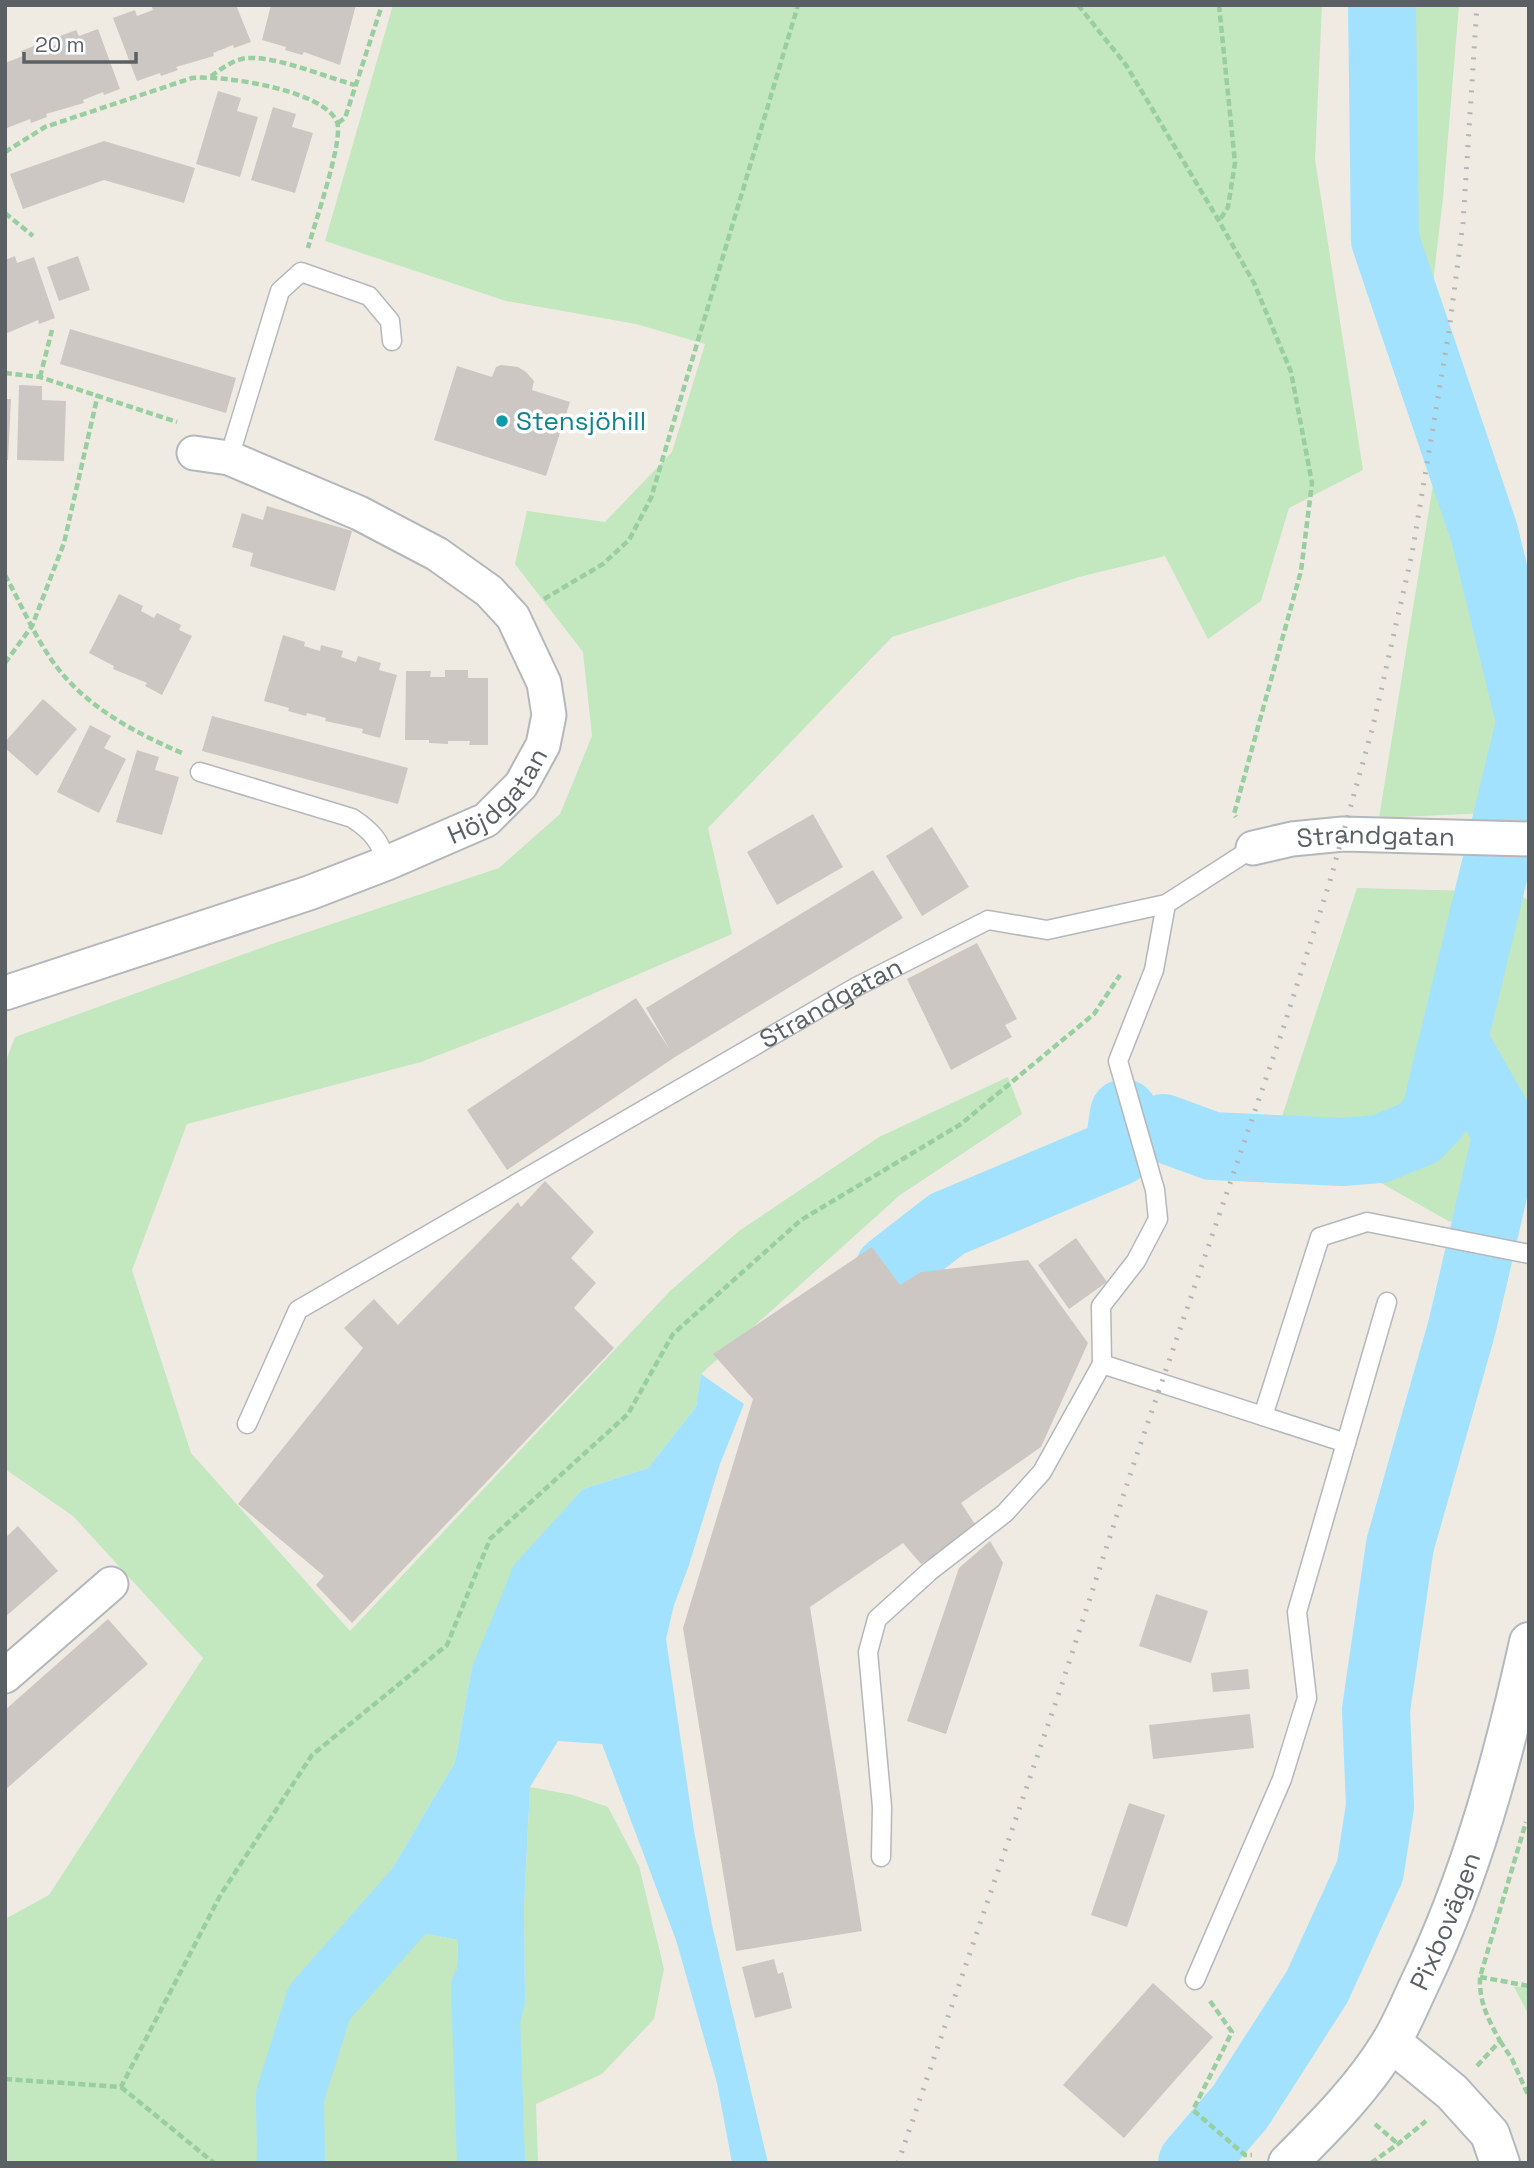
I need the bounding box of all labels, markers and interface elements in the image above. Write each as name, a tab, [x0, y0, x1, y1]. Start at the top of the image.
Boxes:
scale bar	[24, 21, 136, 65]
text: 20 m	[35, 31, 85, 58]
place label: Stensjöhill	[516, 404, 646, 438]
marker: Stensjöhill	[494, 413, 510, 429]
street label: Höjdgatan	[442, 742, 555, 852]
street label: Strandgatan	[1295, 817, 1455, 855]
street label: Strandgatan	[753, 949, 908, 1056]
street label: Pixbovägen	[1402, 1848, 1488, 1996]

